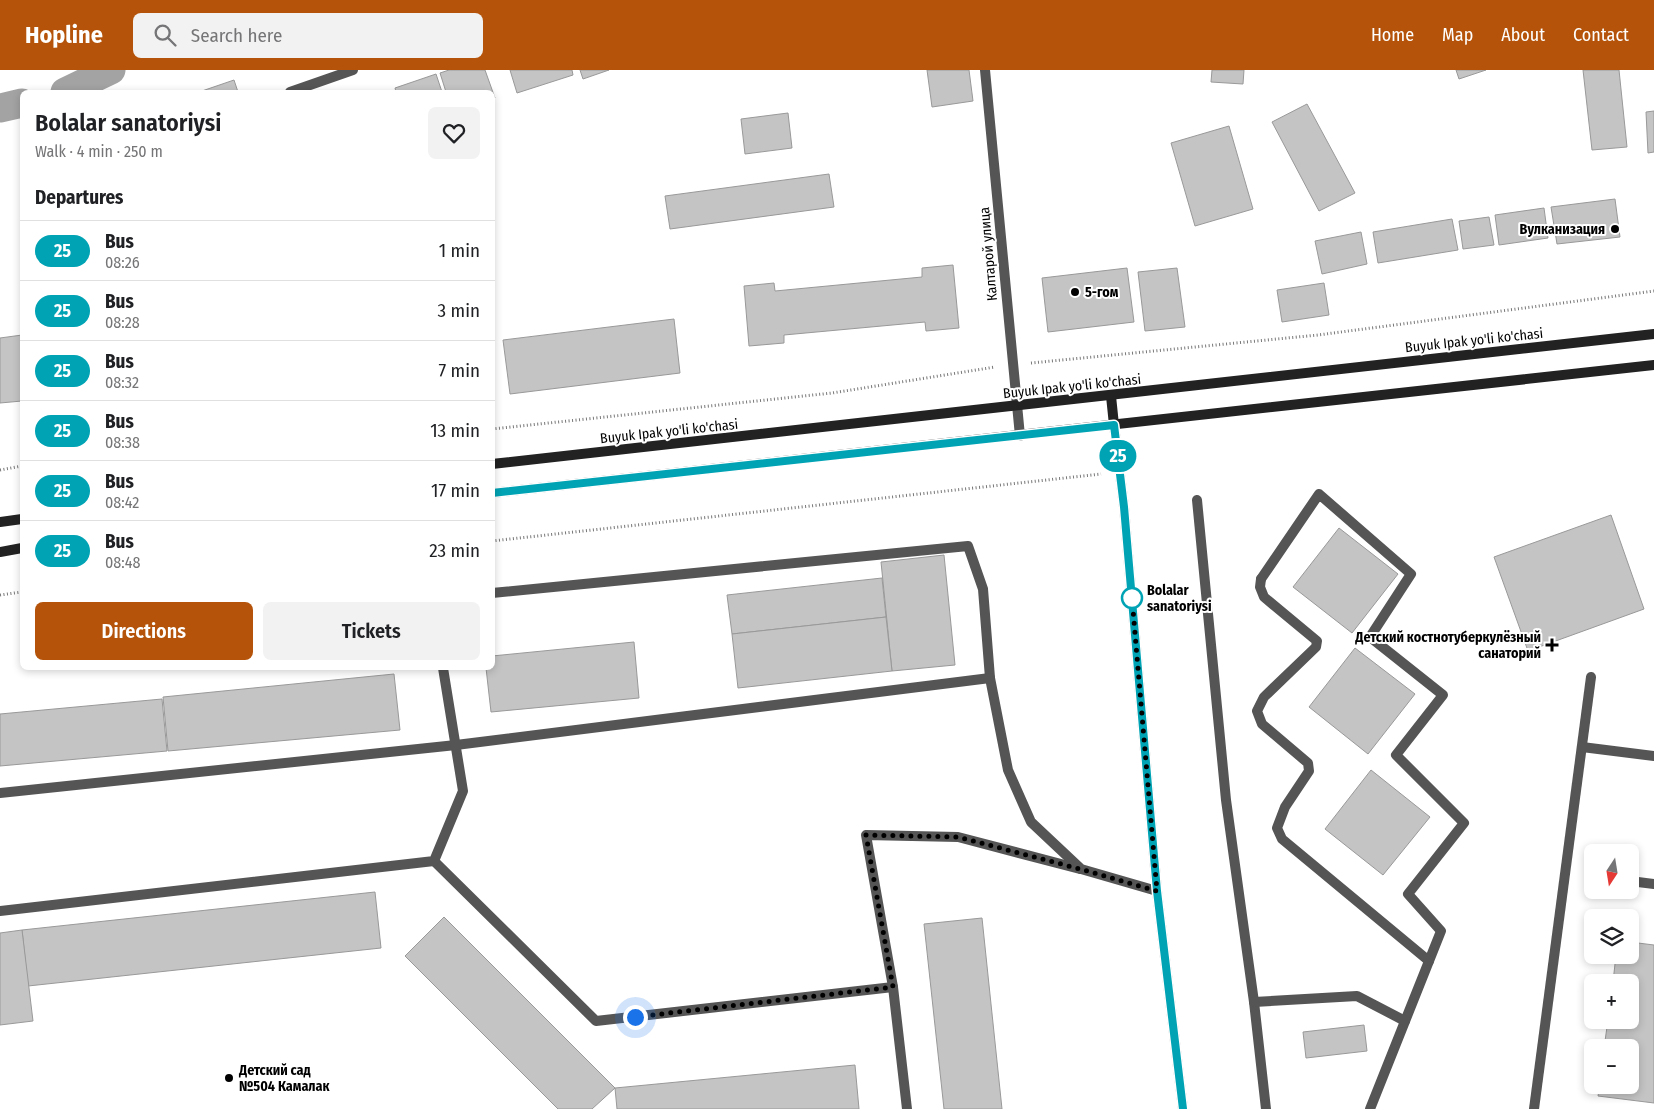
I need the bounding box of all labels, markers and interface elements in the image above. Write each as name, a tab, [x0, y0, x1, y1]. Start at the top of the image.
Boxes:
search box	[133, 13, 483, 58]
text: Hopline	[25, 21, 103, 49]
icon: search	[151, 21, 179, 49]
text: Search here	[191, 24, 282, 47]
text: Home	[1371, 24, 1414, 46]
text: Map	[1442, 24, 1473, 46]
text: About	[1501, 24, 1545, 46]
text: Contact	[1573, 24, 1629, 46]
button: heart	[428, 107, 480, 159]
text: Bolalar sanatoriysi	[35, 109, 221, 137]
text: Walk · 4 min · 250 m	[35, 142, 163, 161]
text: Departures	[35, 186, 123, 209]
street label: Калтарой улица	[976, 206, 1001, 302]
place label: Вулканизация	[1520, 221, 1605, 238]
marker: Вулканизация	[1609, 223, 1621, 235]
text: Bus	[105, 230, 134, 253]
text: 1 min	[439, 239, 480, 262]
text: 25	[54, 240, 71, 262]
text: 08:26	[105, 253, 140, 272]
place label: 5-гом	[1085, 284, 1119, 301]
marker: 5-гом	[1069, 286, 1081, 298]
text: Bus	[105, 290, 134, 313]
text: 3 min	[438, 299, 480, 322]
text: 25	[54, 300, 71, 322]
text: 08:28	[105, 313, 140, 332]
street label: Buyuk Ipak yo'li ko'chasi	[1404, 325, 1544, 356]
text: Bus	[105, 350, 134, 373]
text: 7 min	[438, 359, 480, 382]
text: 25	[54, 360, 71, 382]
street label: Buyuk Ipak yo'li ko'chasi	[1002, 371, 1142, 402]
text: 08:32	[105, 373, 139, 392]
text: Bus	[105, 410, 134, 433]
street label: Buyuk Ipak yo'li ko'chasi	[599, 416, 739, 447]
text: 13 min	[430, 419, 480, 442]
text: 25	[54, 420, 71, 442]
text: 08:38	[105, 433, 140, 452]
line badge: 25	[1096, 440, 1140, 472]
text: 25	[1109, 445, 1127, 467]
text: Bus	[105, 470, 134, 493]
text: 17 min	[431, 479, 480, 502]
text: 25	[54, 480, 71, 502]
text: 08:42	[105, 493, 139, 512]
text: Bus	[105, 530, 134, 553]
text: 23 min	[429, 539, 480, 562]
text: 25	[54, 540, 71, 562]
text: 08:48	[105, 553, 140, 572]
place label: Bolalar sanatoriysi	[1147, 582, 1212, 615]
marker: Bolalar sanatoriysi	[1121, 587, 1143, 609]
button: Directions	[35, 602, 253, 660]
button: Tickets	[263, 602, 480, 660]
place label: Детский костнотуберкулёзный санаторий	[1354, 629, 1541, 662]
marker: Детский костнотуберкулёзный санаторий	[1545, 638, 1559, 652]
north arrow	[1584, 844, 1639, 899]
map controls	[1584, 844, 1639, 1094]
button: layers	[1584, 909, 1639, 964]
button: +	[1584, 974, 1639, 1029]
your location	[623, 1005, 648, 1030]
button: −	[1584, 1039, 1639, 1094]
place label: Детский сад №504 Камалак	[238, 1062, 331, 1095]
marker: Детский сад №504 Камалак	[223, 1072, 235, 1084]

